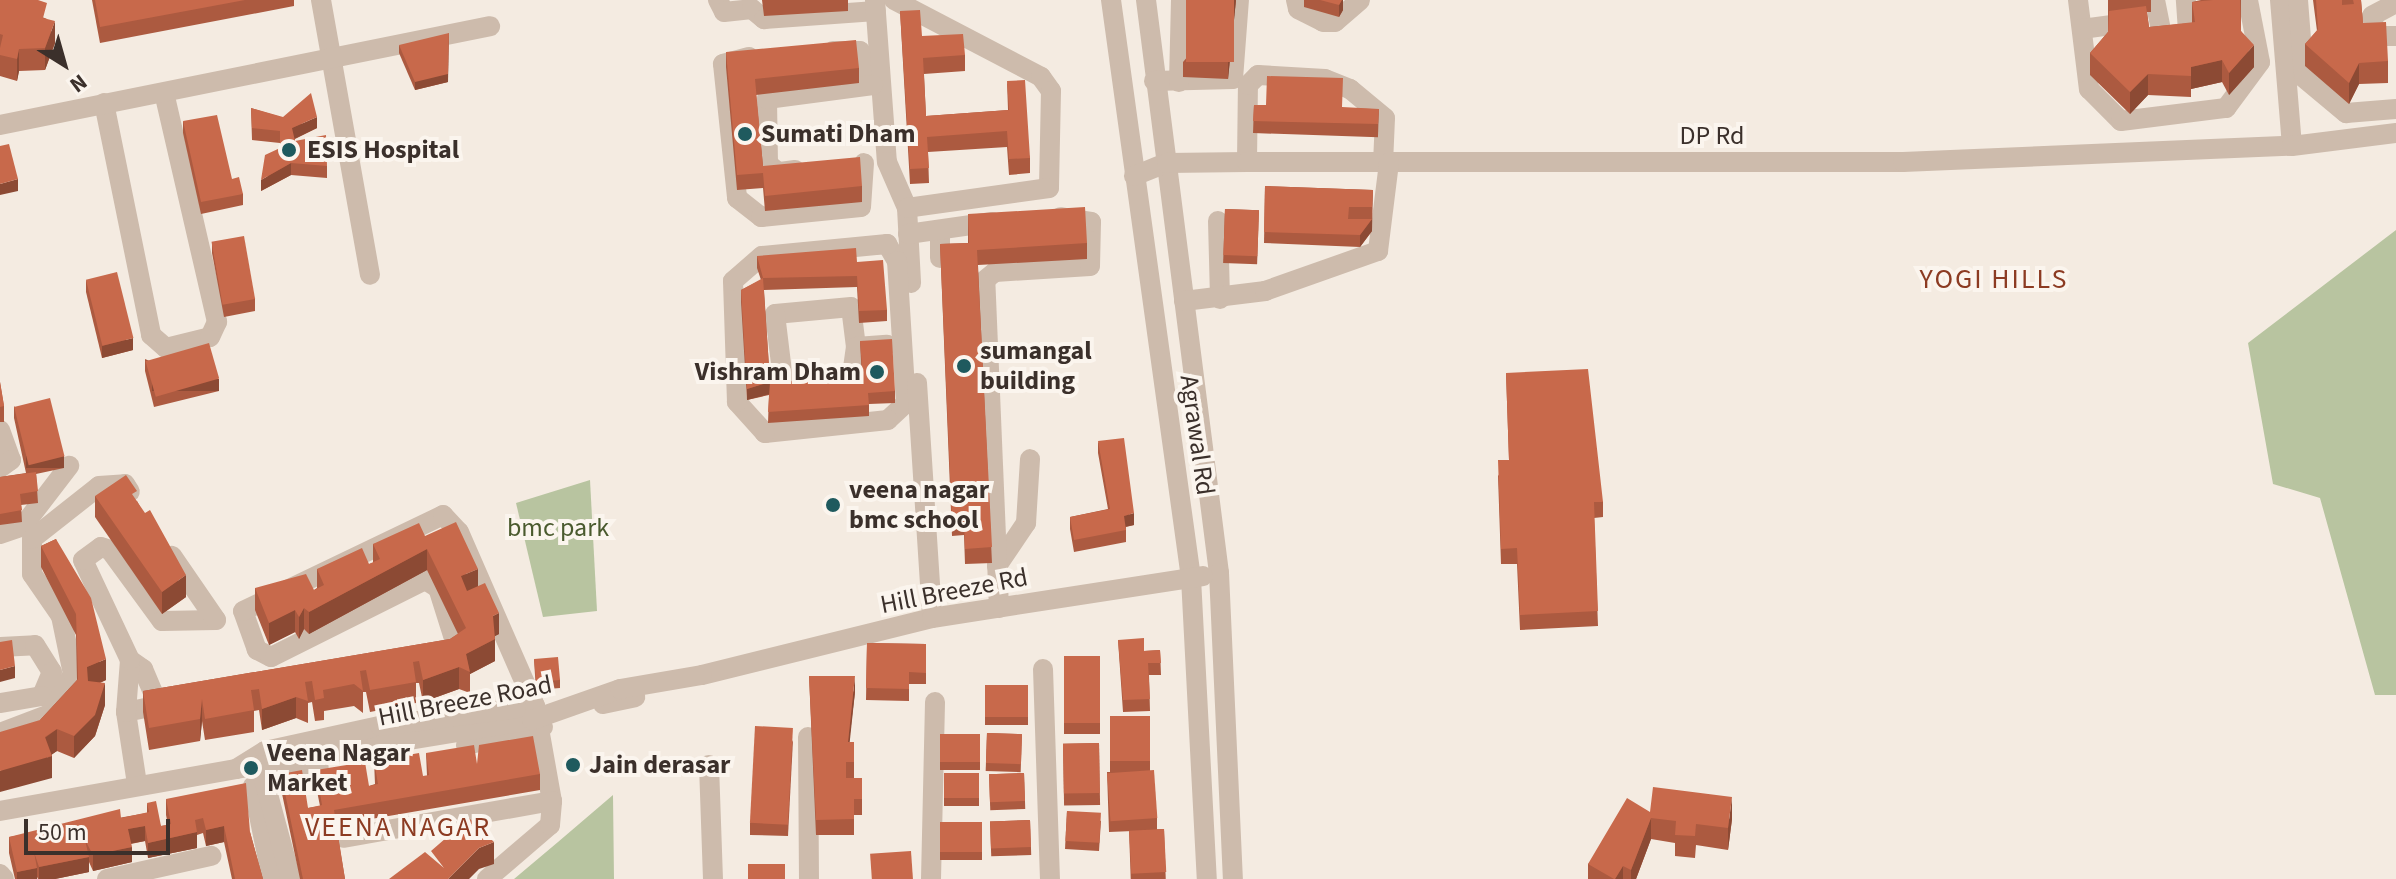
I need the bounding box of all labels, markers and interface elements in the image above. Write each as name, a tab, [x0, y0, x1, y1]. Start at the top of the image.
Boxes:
north arrow	[24, 24, 104, 104]
text: N	[63, 66, 94, 100]
place label: Sumati Dham	[761, 118, 915, 150]
street label: DP Rd	[1680, 120, 1744, 152]
marker: Sumati Dham	[736, 125, 754, 143]
place label: ESIS Hospital	[307, 134, 459, 166]
marker: ESIS Hospital	[278, 139, 300, 161]
district label: YOGI HILLS	[1920, 262, 2068, 296]
place label: sumangal building	[980, 335, 1092, 396]
place label: Vishram Dham	[695, 356, 861, 388]
marker: sumangal building	[955, 357, 973, 375]
marker: Vishram Dham	[868, 363, 886, 381]
street label: Agrawal Rd	[1173, 373, 1221, 497]
place label: veena nagar bmc school	[849, 474, 989, 536]
marker: veena nagar bmc school	[824, 496, 842, 514]
park label: bmc park	[507, 512, 609, 544]
street label: Hill Breeze Rd	[878, 561, 1030, 621]
street label: Hill Breeze Road	[375, 669, 555, 733]
place label: Veena Nagar Market	[267, 737, 410, 798]
place label: Jain derasar	[589, 749, 730, 781]
marker: Jain derasar	[564, 756, 582, 774]
marker: Veena Nagar Market	[242, 759, 260, 777]
scale bar	[28, 803, 174, 853]
district label: VEENA NAGAR	[305, 810, 491, 844]
text: 50 m	[38, 815, 87, 850]

